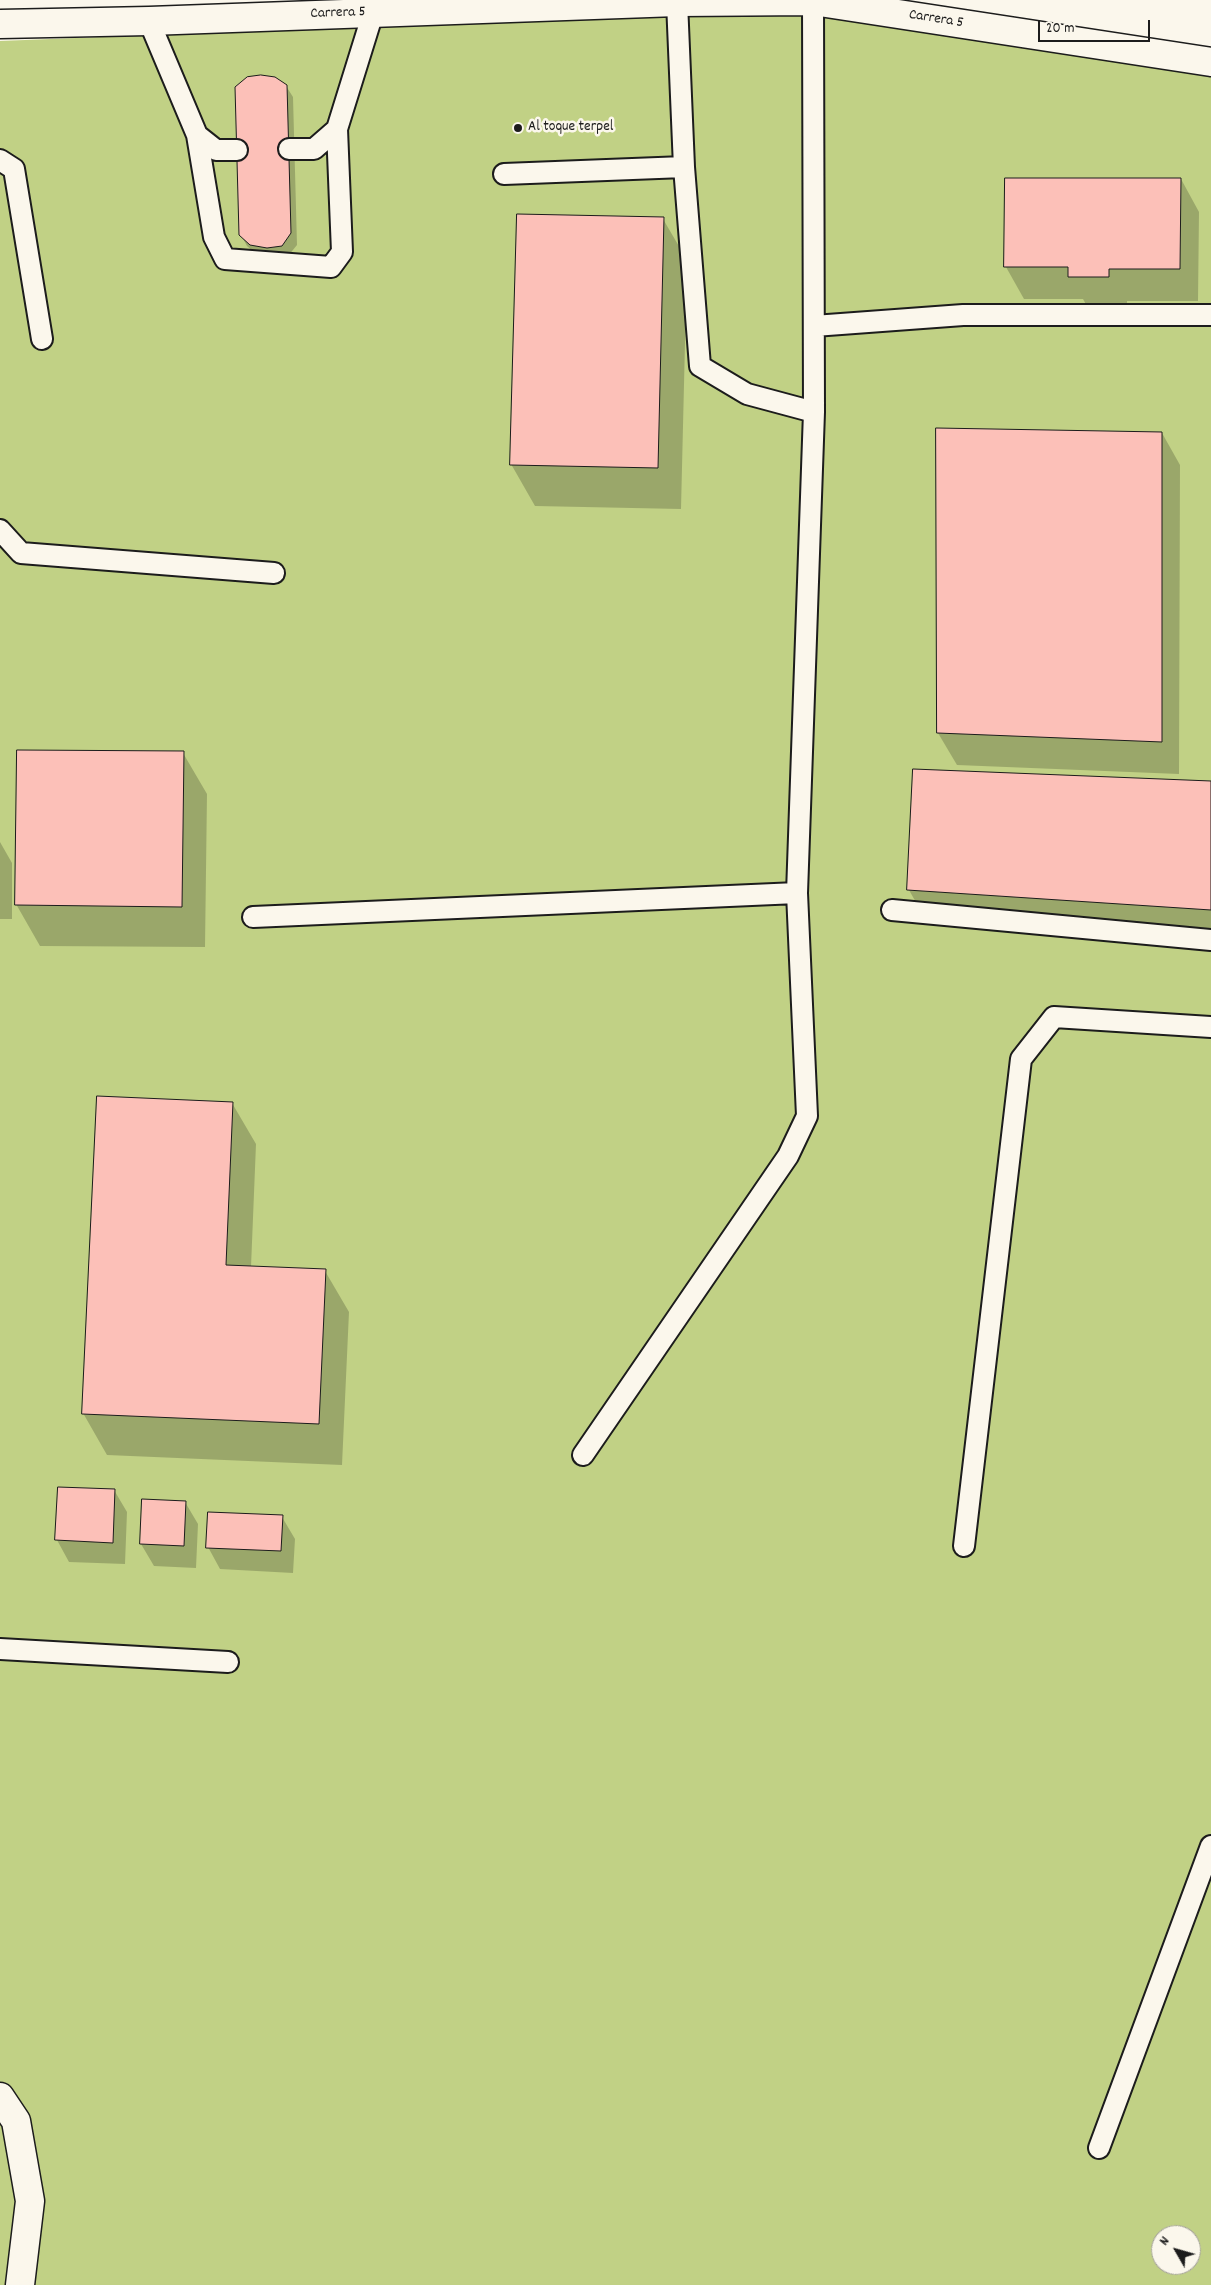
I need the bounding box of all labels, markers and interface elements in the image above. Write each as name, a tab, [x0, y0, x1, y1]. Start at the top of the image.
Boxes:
street label: Carrera 5	[310, 4, 366, 24]
street label: Carrera 5	[907, 7, 965, 33]
scale bar	[1041, 10, 1154, 42]
text: 20 m	[1046, 18, 1074, 40]
place label: Al toque terpel	[528, 119, 613, 137]
marker: Al toque terpel	[512, 122, 524, 134]
north arrow	[1151, 2225, 1201, 2275]
text: N	[1155, 2233, 1175, 2250]

